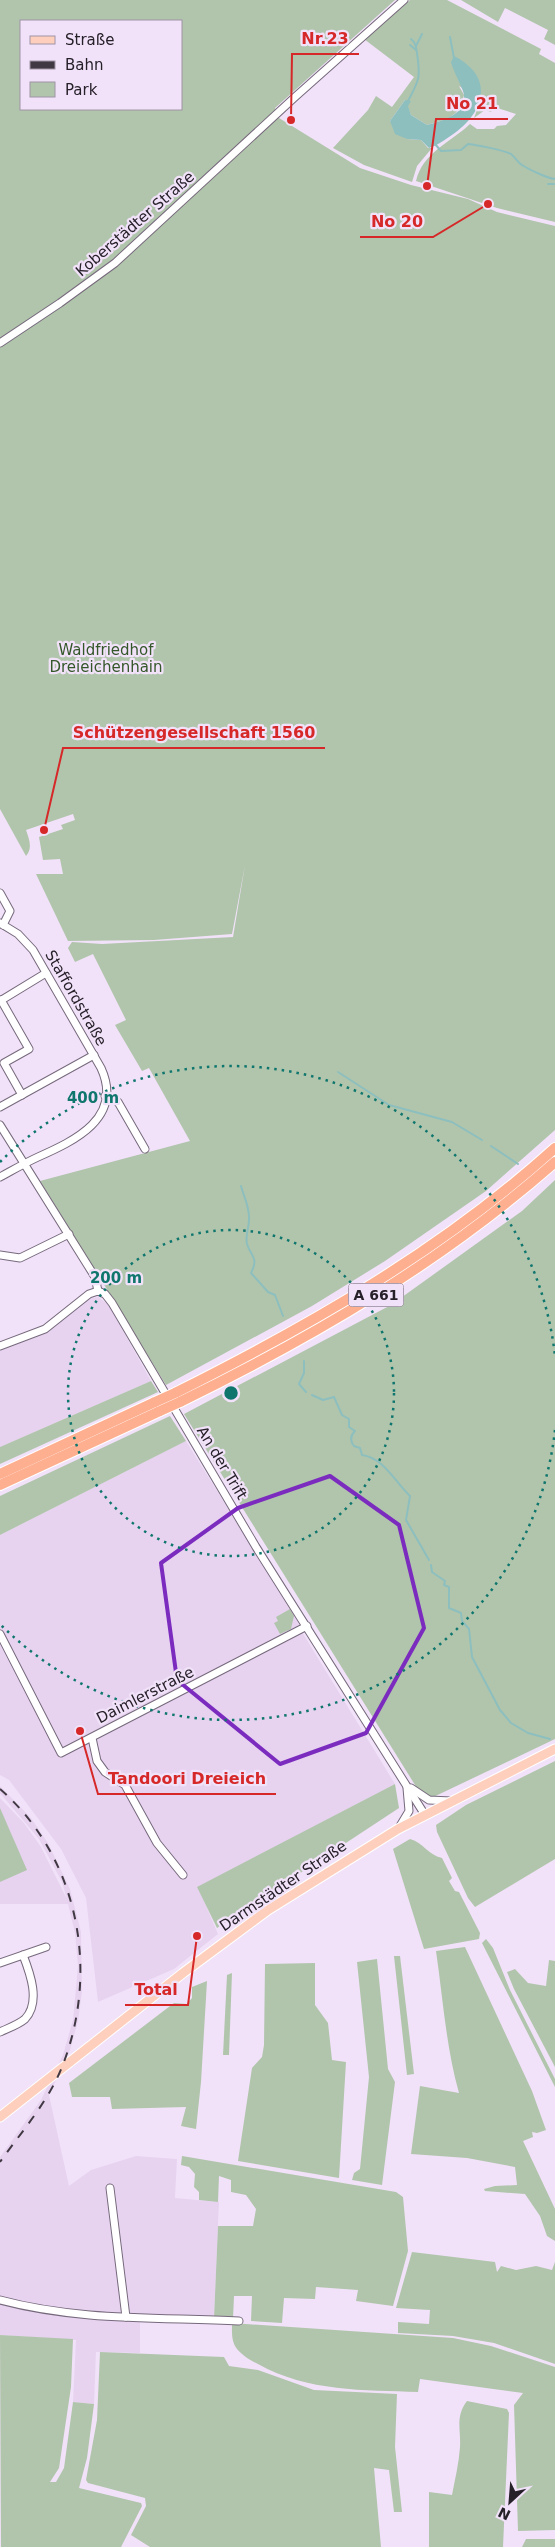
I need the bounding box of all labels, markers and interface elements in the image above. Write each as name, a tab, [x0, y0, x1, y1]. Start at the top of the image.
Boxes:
legend	[20, 20, 182, 110]
callout: Nr.23	[292, 23, 359, 54]
text: Nr.23	[301, 29, 349, 48]
text: Straße	[65, 31, 114, 49]
text: Bahn	[65, 56, 104, 74]
text: Park	[65, 81, 98, 99]
callout: No 21	[436, 88, 508, 119]
text: No 21	[446, 94, 498, 113]
street label: Koberstädter Straße	[72, 168, 198, 280]
callout: No 20	[360, 206, 433, 237]
text: No 20	[371, 212, 423, 231]
park label: Waldfriedhof Dreieichenhain	[49, 641, 163, 676]
callout: Schützengesellschaft 1560	[63, 717, 325, 748]
text: Schützengesellschaft 1560	[73, 723, 315, 742]
street label: Staffordstraße	[41, 947, 111, 1049]
text: 400 m	[67, 1089, 119, 1107]
text: 200 m	[90, 1269, 142, 1287]
road number: A 661	[348, 1284, 404, 1306]
centre of rings	[222, 1384, 240, 1402]
street label: An der Trift	[193, 1423, 251, 1503]
street label: Daimlerstraße	[93, 1663, 197, 1727]
callout: Tandoori Dreieich	[98, 1763, 276, 1794]
text: Tandoori Dreieich	[108, 1769, 266, 1788]
street label: Darmstädter Straße	[216, 1837, 350, 1935]
callout: Total	[125, 1974, 188, 2005]
text: Total	[134, 1980, 178, 1999]
north arrow	[485, 2477, 535, 2527]
text: N	[496, 2504, 513, 2523]

